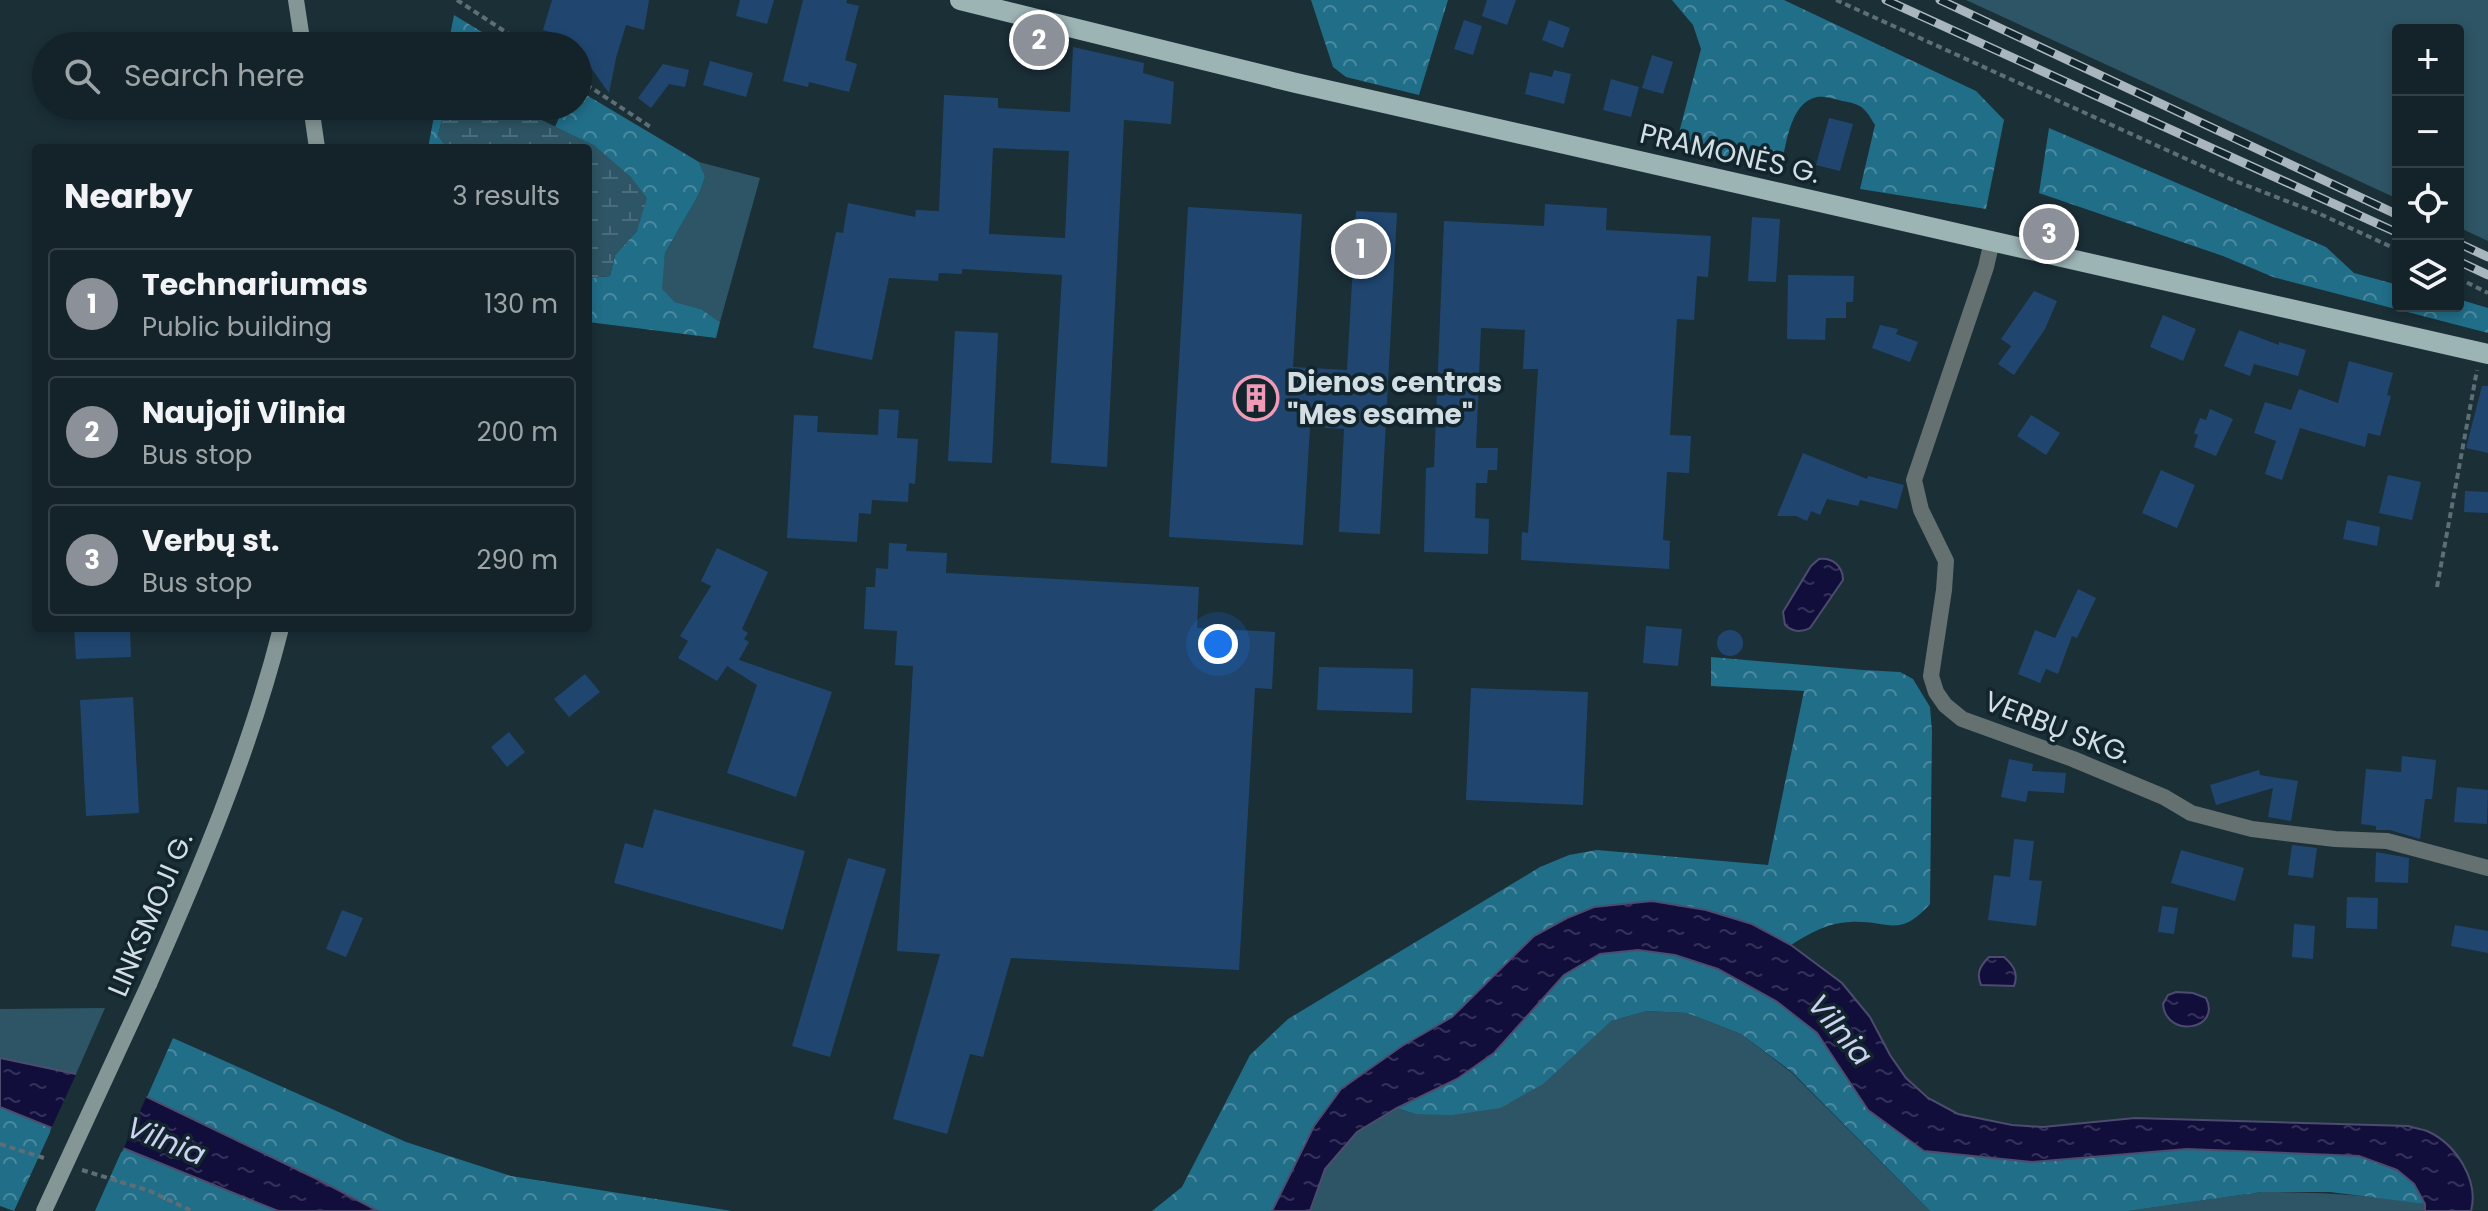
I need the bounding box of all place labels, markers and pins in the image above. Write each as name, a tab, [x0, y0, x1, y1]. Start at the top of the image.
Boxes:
pin: 2	[1013, 10, 1065, 70]
pin: 3	[2023, 204, 2075, 264]
pin: 1	[1335, 219, 1387, 279]
place label: Dienos centras "Mes esame"	[1287, 363, 1502, 434]
building icon: Dienos centras "Mes esame"	[1232, 374, 1280, 422]

